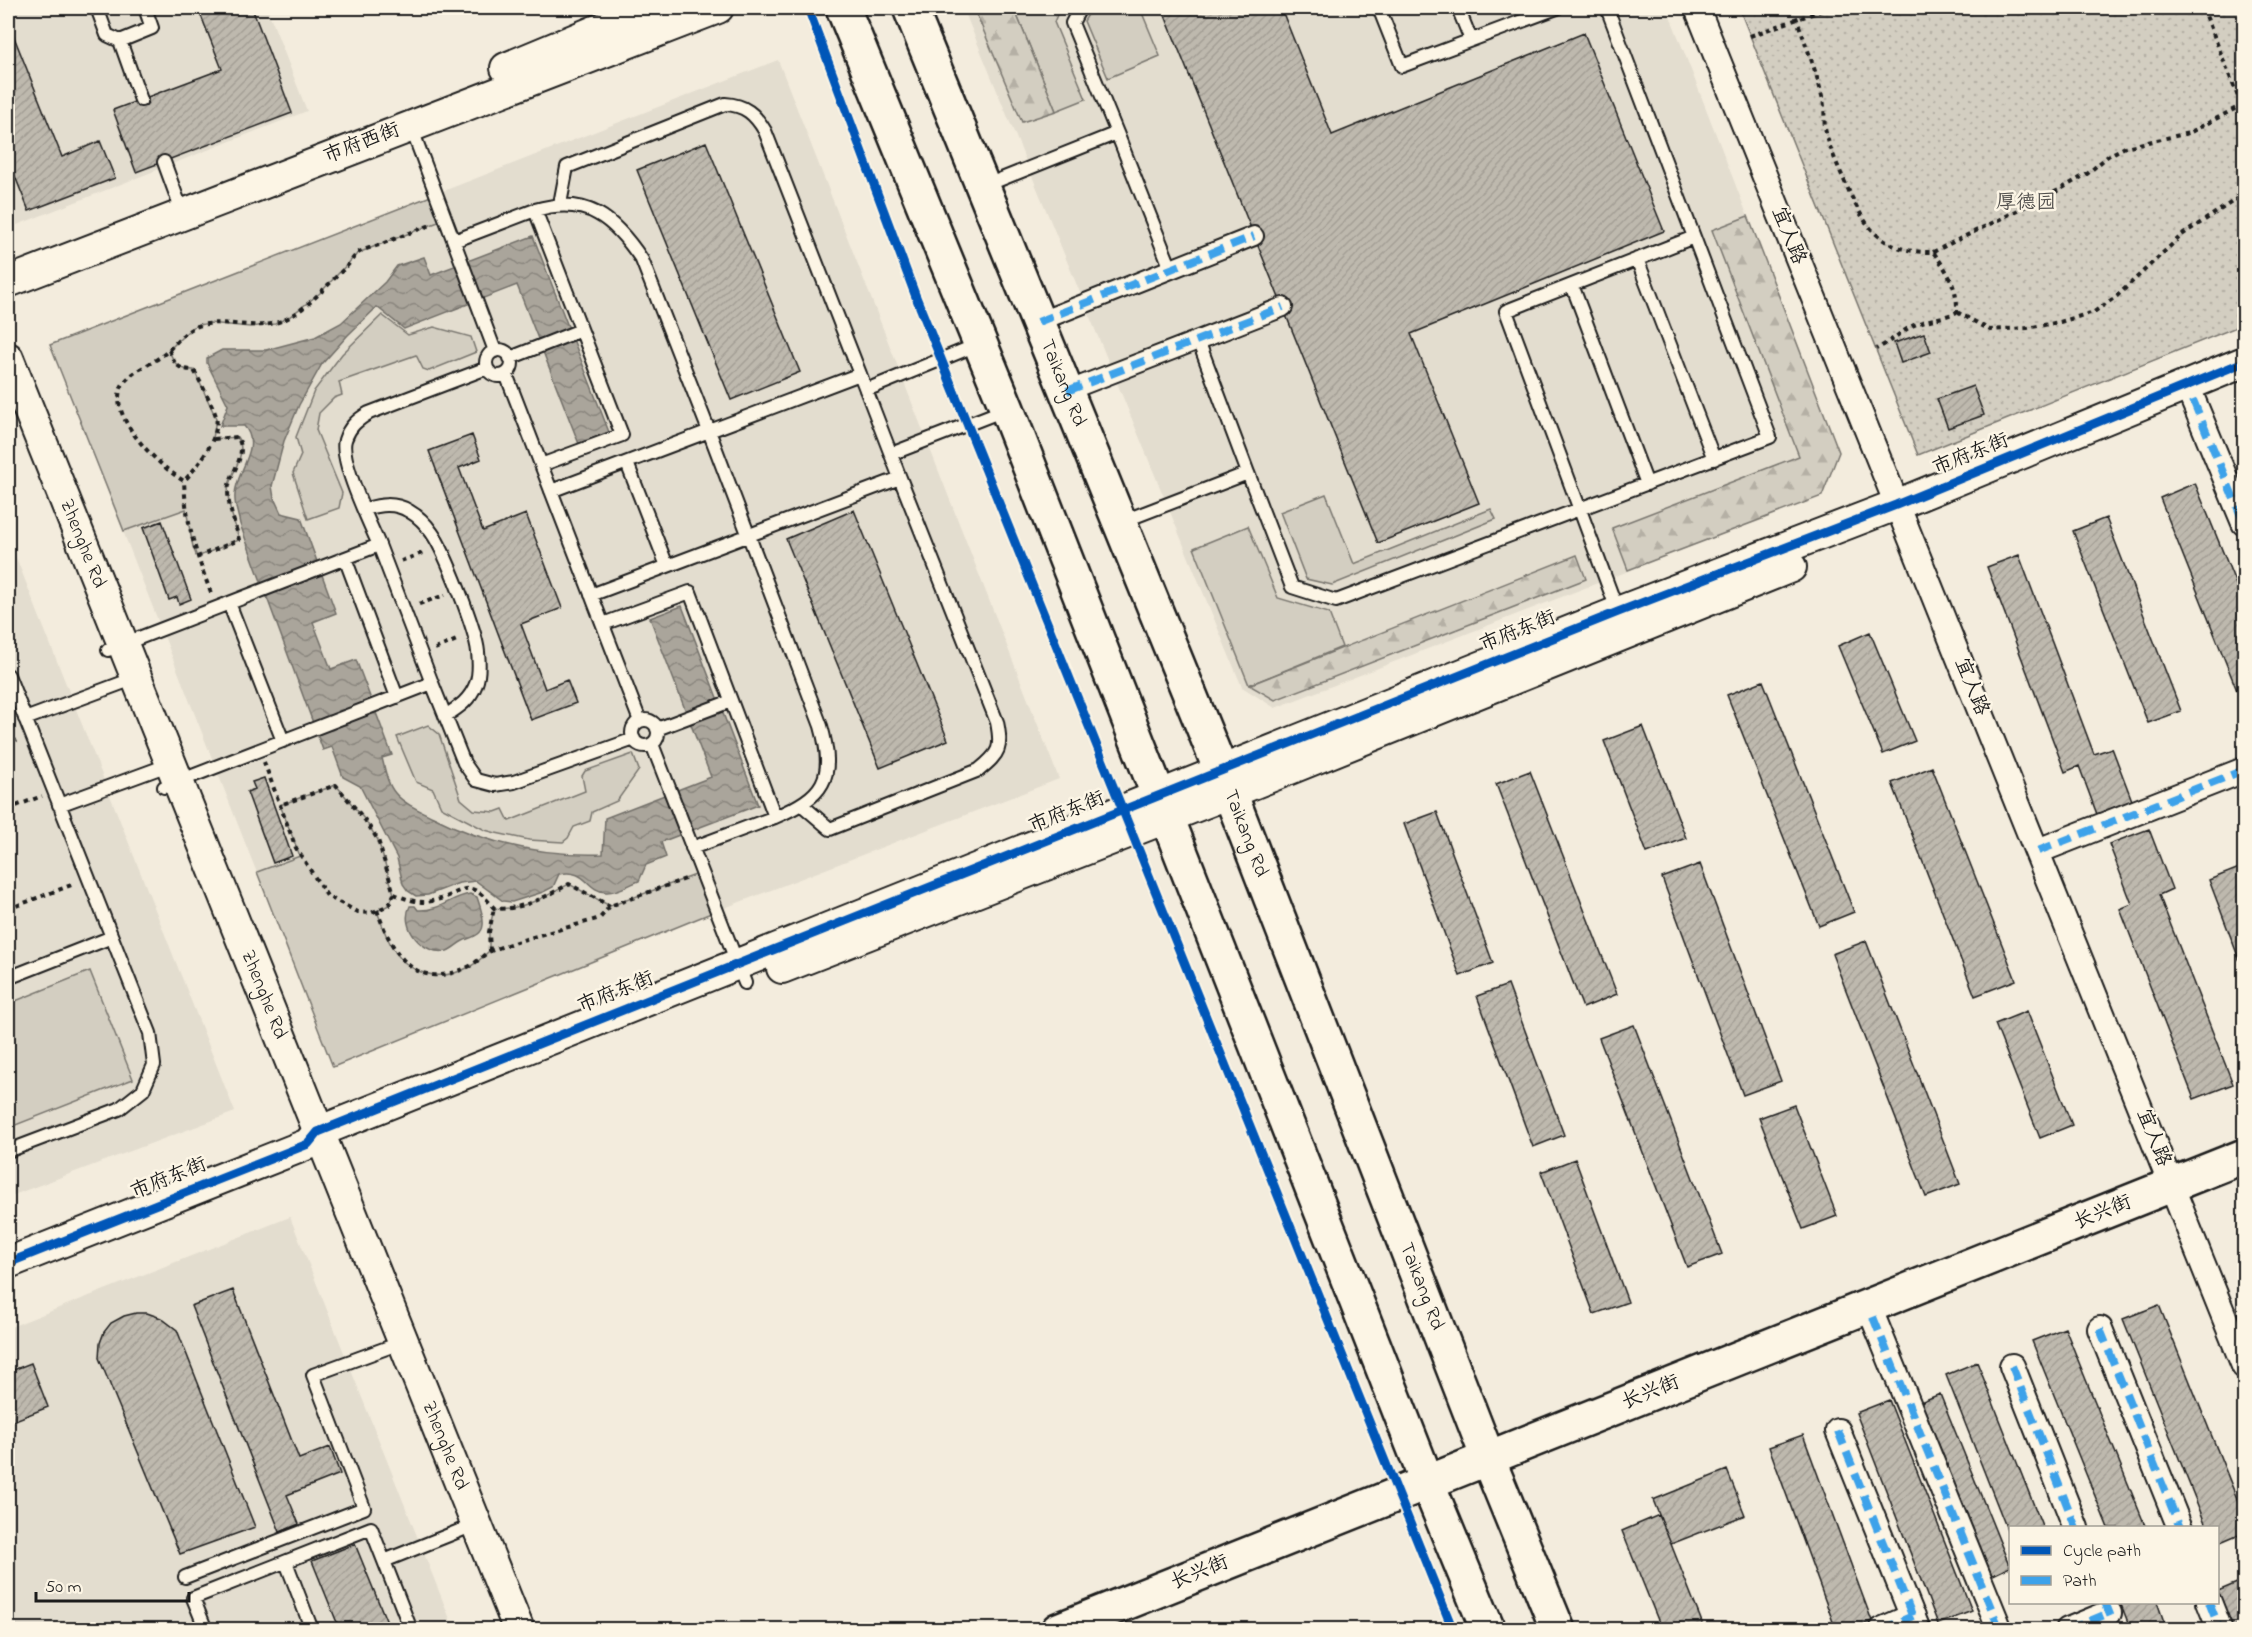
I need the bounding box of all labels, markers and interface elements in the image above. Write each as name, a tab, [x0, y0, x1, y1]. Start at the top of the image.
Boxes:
street label: 市府西街	[319, 116, 405, 172]
park label: 厚德园	[1996, 189, 2056, 218]
street label: 宜人路	[1763, 203, 1813, 270]
street label: Taikang Rd	[1032, 335, 1094, 431]
street label: 市府东街	[1928, 427, 2014, 483]
street label: Zhenghe Rd	[52, 495, 113, 592]
street label: 市府东街	[1475, 604, 1561, 660]
street label: 宜人路	[1946, 654, 1996, 721]
street label: 市府东街	[1024, 785, 1110, 841]
street label: Taikang Rd	[1216, 785, 1276, 881]
street label: Zhenghe Rd	[233, 946, 295, 1043]
street label: 市府东街	[573, 965, 659, 1021]
street label: 宜人路	[2128, 1105, 2178, 1172]
street label: 市府东街	[126, 1151, 212, 1207]
street label: 长兴街	[2070, 1188, 2136, 1238]
street label: Taikang Rd	[1391, 1238, 1452, 1334]
street label: 长兴街	[1618, 1368, 1684, 1418]
street label: Zhenghe Rd	[414, 1397, 476, 1494]
legend	[2009, 1526, 2219, 1604]
text: Cycle path	[2063, 1539, 2141, 1565]
street label: 长兴街	[1167, 1548, 1233, 1598]
scale bar	[36, 1565, 189, 1603]
text: Path	[2063, 1569, 2097, 1595]
text: 50 m	[45, 1575, 82, 1601]

